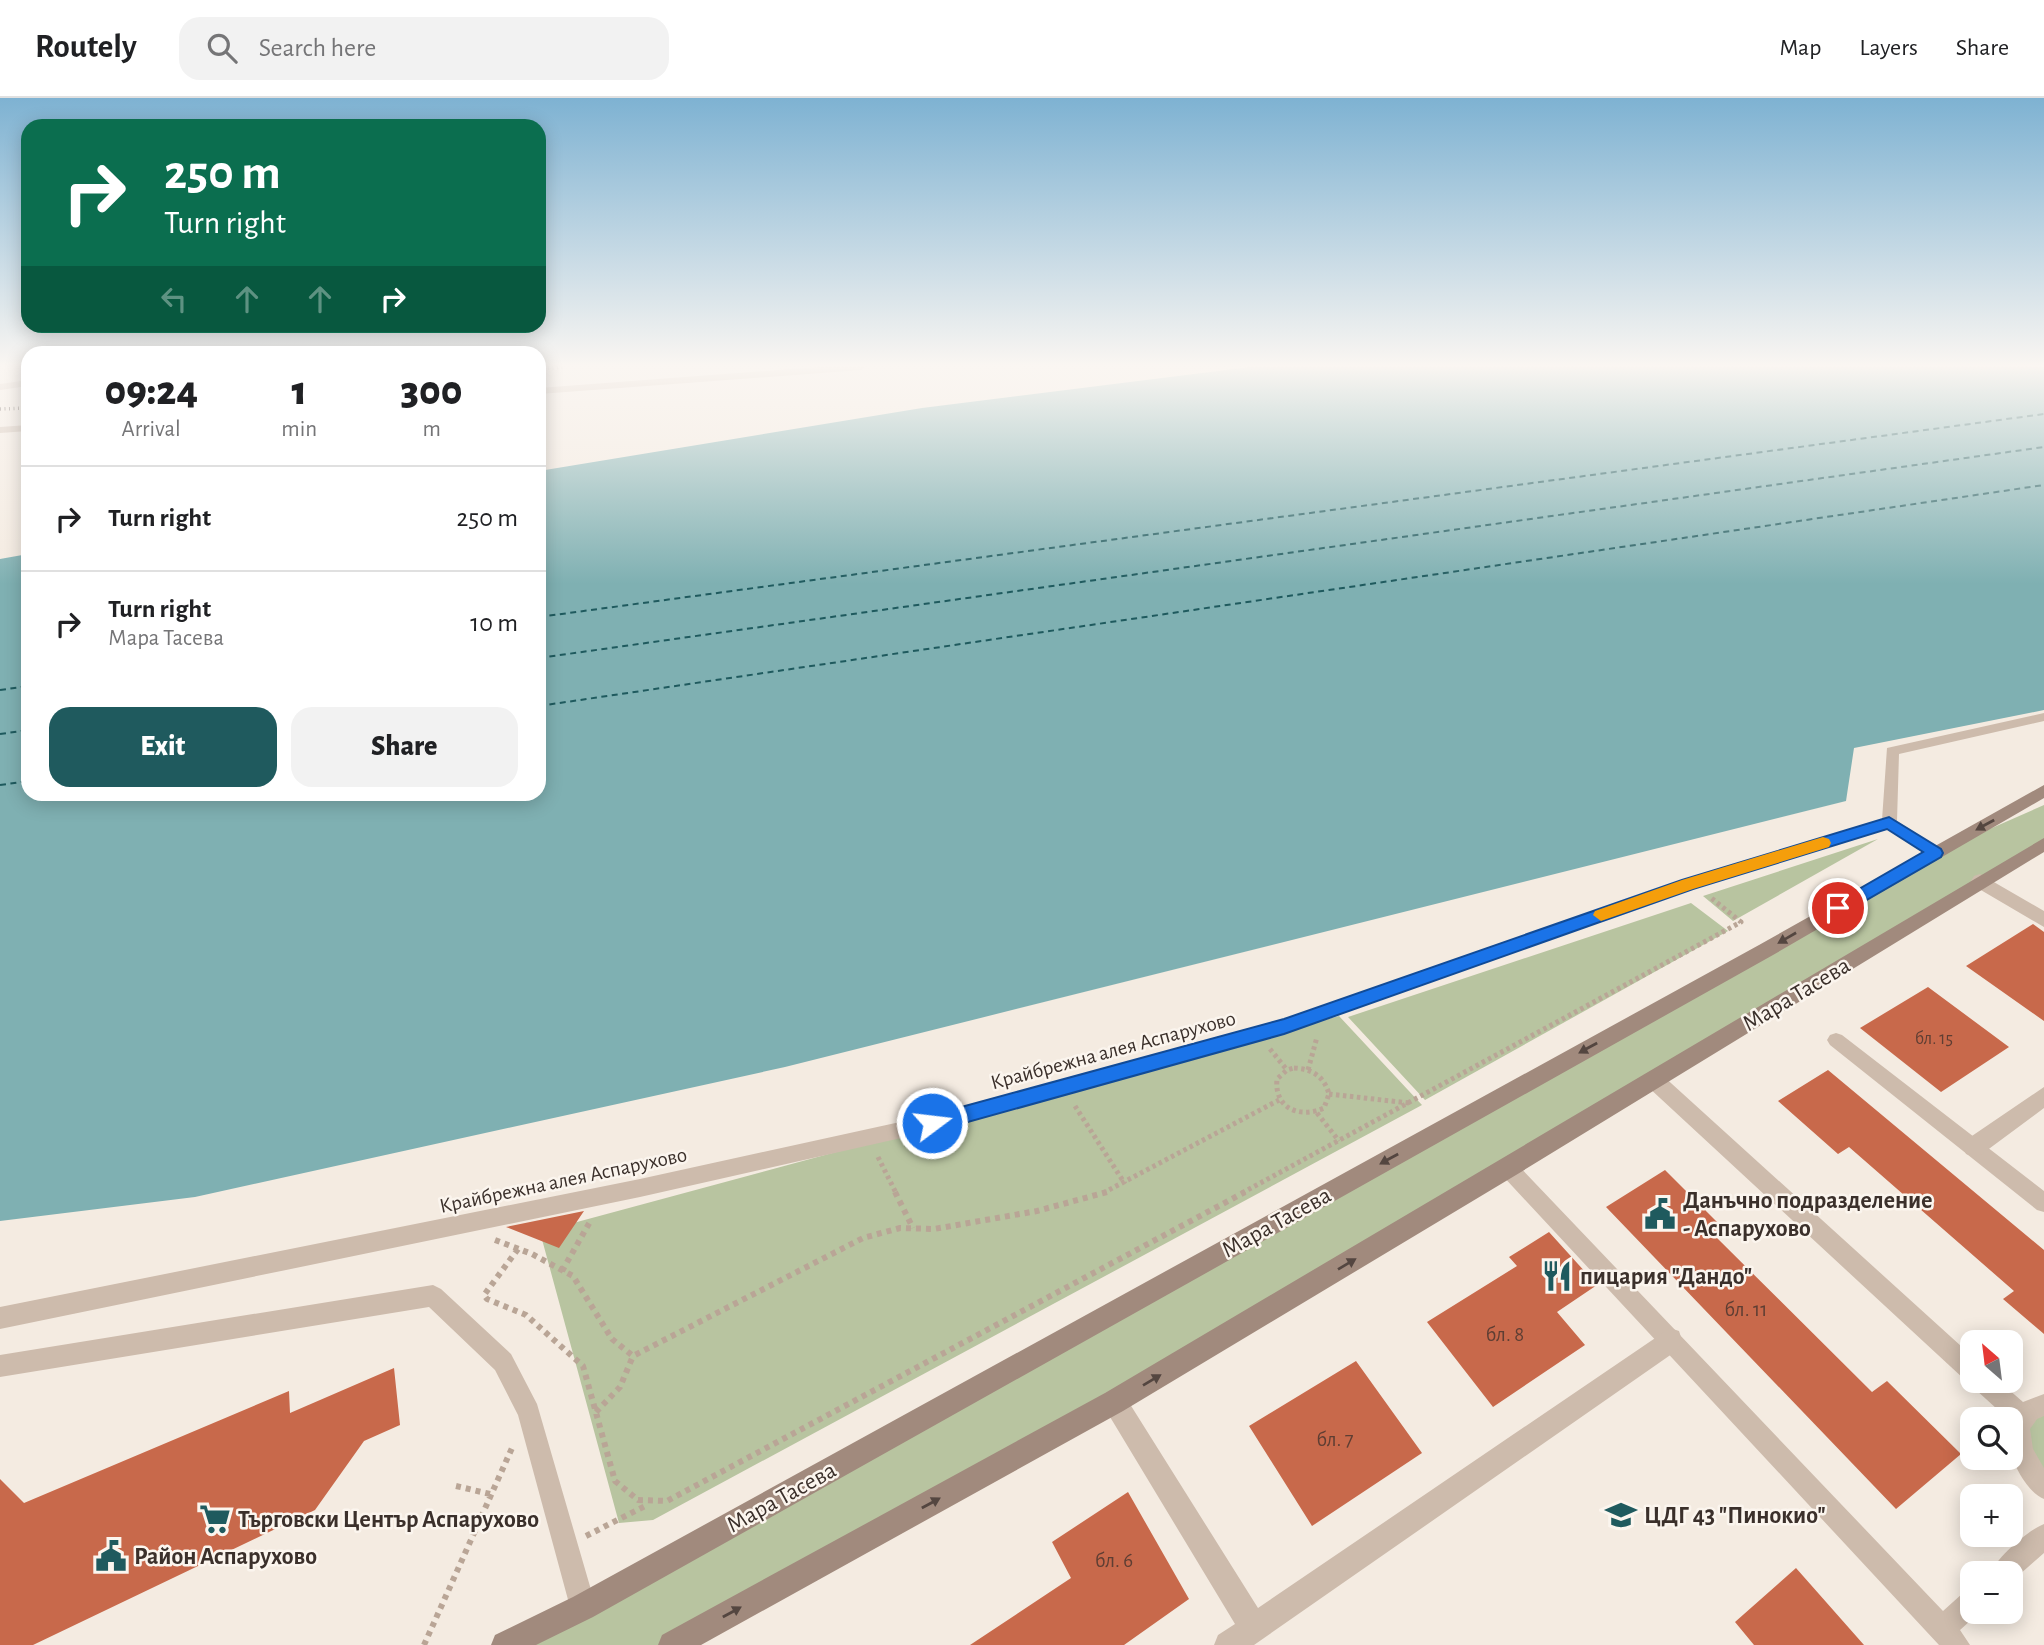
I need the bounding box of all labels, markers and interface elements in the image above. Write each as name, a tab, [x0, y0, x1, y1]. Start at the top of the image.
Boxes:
search box	[179, 17, 669, 80]
icon: search	[203, 29, 241, 67]
text: Routely	[35, 31, 137, 64]
text: Search here	[259, 35, 376, 61]
text: Map	[1779, 36, 1821, 60]
text: Layers	[1859, 36, 1918, 60]
text: Share	[1956, 36, 2009, 60]
icon: right	[49, 147, 140, 238]
text: 250 m	[164, 149, 281, 198]
text: Turn right	[164, 207, 286, 239]
icon: left	[155, 280, 193, 318]
icon: ahead	[228, 280, 266, 318]
icon: ahead	[301, 280, 339, 318]
icon: right	[374, 280, 412, 318]
text: 09:24	[104, 370, 198, 412]
text: 1	[292, 370, 307, 412]
text: 300	[401, 370, 463, 412]
text: Arrival	[122, 418, 181, 441]
text: min	[281, 418, 317, 441]
text: m	[422, 418, 441, 441]
icon: right	[49, 500, 87, 538]
text: Turn right	[108, 505, 211, 531]
text: 250 m	[456, 505, 518, 531]
text: Turn right	[108, 596, 211, 622]
icon: right	[49, 605, 87, 643]
text: 10 m	[470, 610, 518, 636]
text: Мара Тасева	[108, 627, 224, 650]
button: Exit	[49, 707, 277, 787]
button: Share	[291, 707, 518, 787]
one-way arrow	[1975, 819, 1994, 831]
pin	[1808, 878, 1868, 938]
icon: arrive	[1819, 889, 1857, 927]
one-way arrow	[1777, 932, 1797, 944]
street label: Мара Тасева	[1738, 953, 1855, 1036]
street label: Крайбрежна алея Аспарухово	[988, 1008, 1238, 1093]
house number: бл. 15	[1915, 1029, 1953, 1048]
one-way arrow	[1578, 1042, 1598, 1054]
position arrow	[895, 1086, 969, 1160]
street label: Крайбрежна алея Аспарухово	[437, 1144, 689, 1217]
one-way arrow	[1380, 1153, 1399, 1165]
street label: Мара Тасева	[1218, 1183, 1335, 1263]
place label: Данъчно подразделение - Аспарухово	[1683, 1189, 1933, 1241]
public building icon: Данъчно подразделение - Аспарухово	[1643, 1197, 1677, 1231]
one-way arrow	[1338, 1258, 1357, 1270]
restaurant icon: пицария "Дандо"	[1540, 1259, 1574, 1293]
place label: пицария "Дандо"	[1580, 1265, 1752, 1289]
house number: бл. 11	[1725, 1299, 1767, 1320]
house number: бл. 8	[1486, 1324, 1524, 1345]
north arrow	[1960, 1330, 2023, 1393]
map controls	[1960, 1330, 2023, 1624]
one-way arrow	[1142, 1374, 1161, 1386]
button: search	[1960, 1407, 2023, 1470]
house number: бл. 7	[1316, 1429, 1354, 1450]
street label: Мара Тасева	[723, 1458, 840, 1538]
button: +	[1960, 1484, 2023, 1547]
one-way arrow	[922, 1497, 941, 1509]
school or university icon: ЦДГ 43 "Пинокио"	[1604, 1498, 1638, 1532]
supermarket icon: Търговски Център Аспарухово	[198, 1502, 232, 1536]
place label: ЦДГ 43 "Пинокио"	[1644, 1504, 1826, 1528]
place label: Търговски Център Аспарухово	[238, 1508, 539, 1532]
public building icon: Район Аспарухово	[94, 1539, 128, 1573]
place label: Район Аспарухово	[134, 1545, 317, 1569]
house number: бл. 6	[1095, 1550, 1133, 1571]
button: −	[1960, 1561, 2023, 1624]
one-way arrow	[722, 1606, 742, 1618]

